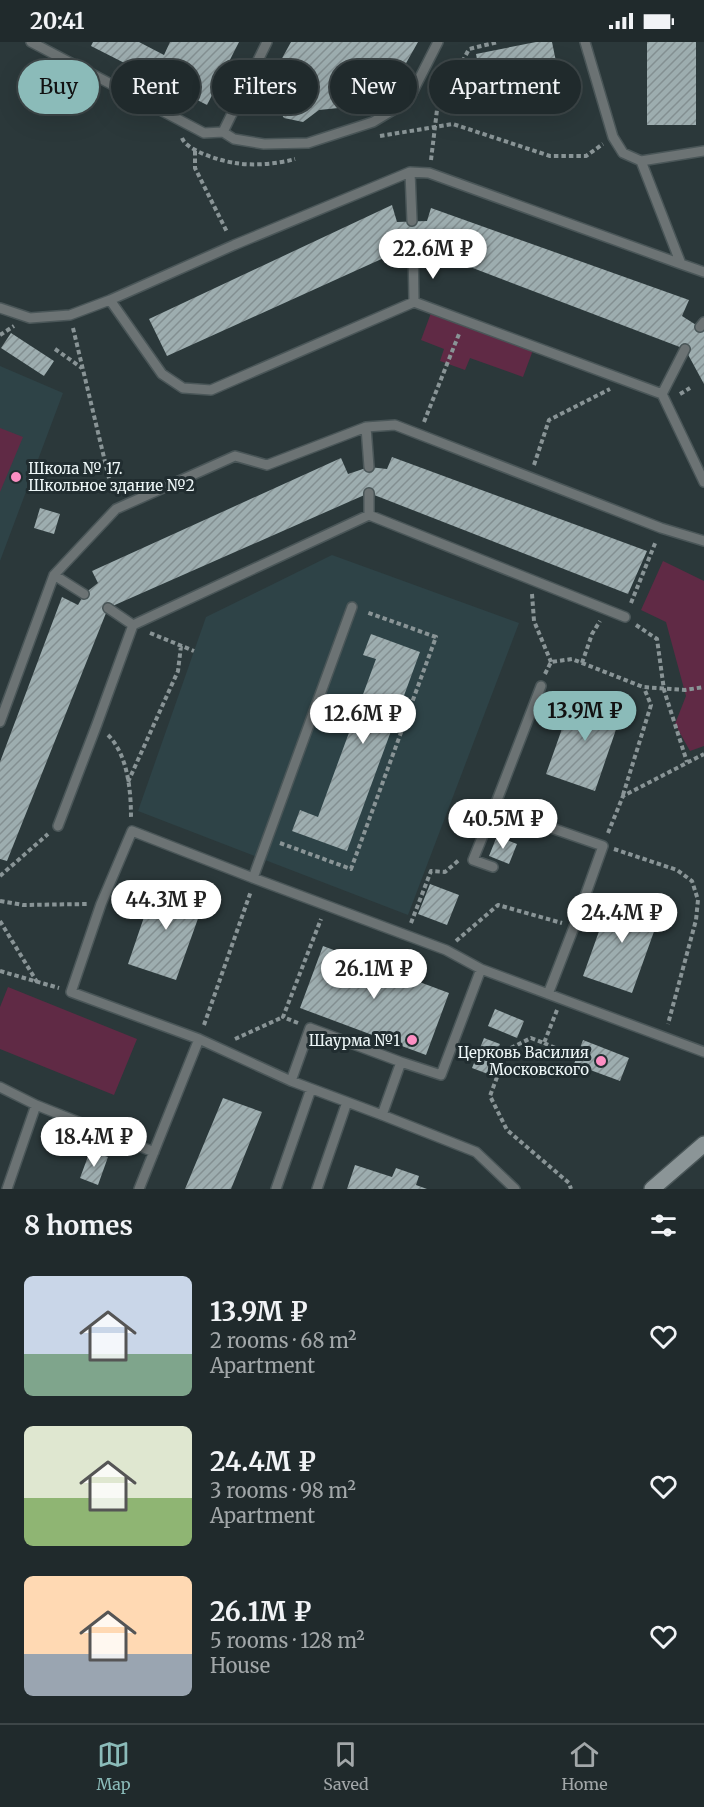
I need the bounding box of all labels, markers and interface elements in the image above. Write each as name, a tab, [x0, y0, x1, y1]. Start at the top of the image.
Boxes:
text: 20:41	[30, 7, 84, 35]
chip: Buy	[18, 60, 99, 114]
chip: Rent	[111, 60, 200, 114]
chip: Filters	[212, 60, 318, 114]
chip: New	[330, 60, 417, 114]
chip: Apartment	[429, 60, 581, 114]
pin: 22.6M ₽	[378, 229, 488, 280]
text: 22.6M ₽	[393, 236, 473, 261]
place label: Школа № 17. Школьное здание №2	[28, 459, 195, 495]
marker: Школа № 17. Школьное здание №2	[9, 470, 23, 484]
pin: 13.9M ₽	[530, 691, 640, 742]
pin: 12.6M ₽	[308, 694, 418, 745]
text: 13.9M ₽	[547, 698, 623, 723]
text: 12.6M ₽	[324, 701, 402, 726]
pin: 40.5M ₽	[448, 799, 558, 850]
text: 40.5M ₽	[462, 806, 544, 831]
pin: 44.3M ₽	[111, 880, 221, 931]
text: 44.3M ₽	[125, 887, 207, 912]
pin: 24.4M ₽	[567, 893, 677, 944]
text: 24.4M ₽	[581, 900, 663, 925]
pin: 26.1M ₽	[319, 949, 429, 1000]
text: 26.1M ₽	[335, 956, 413, 981]
place label: Шаурма №1	[309, 1031, 400, 1050]
marker: Шаурма №1	[405, 1033, 419, 1047]
place label: Церковь Василия Московского	[457, 1043, 589, 1079]
marker: Церковь Василия Московского	[594, 1054, 608, 1068]
pin: 18.4M ₽	[39, 1117, 149, 1168]
text: 18.4M ₽	[55, 1124, 133, 1149]
text: 8 homes	[24, 1209, 133, 1242]
icon: filters	[647, 1209, 680, 1242]
text: 13.9M ₽	[210, 1295, 308, 1328]
icon: home	[72, 1300, 144, 1372]
icon: heart	[647, 1320, 680, 1353]
text: 2 rooms · 68 m²	[210, 1328, 357, 1353]
text: Apartment	[210, 1353, 315, 1378]
text: 24.4M ₽	[210, 1445, 316, 1478]
icon: home	[72, 1450, 144, 1522]
icon: heart	[647, 1470, 680, 1503]
text: 3 rooms · 98 m²	[210, 1478, 356, 1503]
text: Apartment	[210, 1503, 315, 1528]
text: 26.1M ₽	[210, 1595, 311, 1628]
icon: home	[72, 1600, 144, 1672]
icon: heart	[647, 1620, 680, 1653]
text: 5 rooms · 128 m²	[210, 1628, 365, 1653]
text: House	[210, 1653, 270, 1678]
tab: Map	[96, 1738, 131, 1794]
tab: Saved	[323, 1738, 369, 1794]
tab: Home	[561, 1738, 608, 1794]

